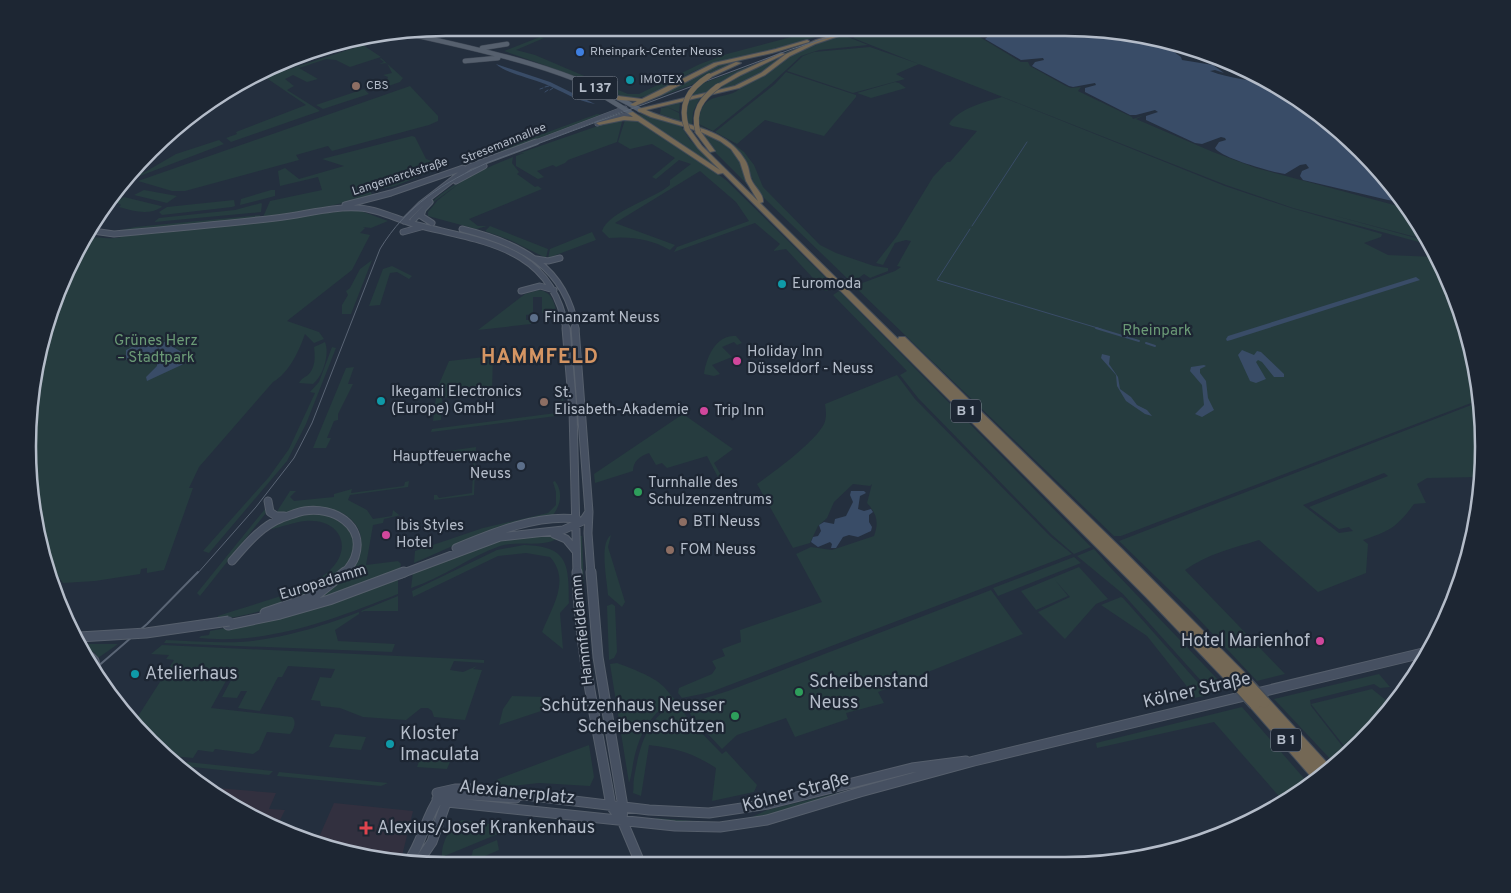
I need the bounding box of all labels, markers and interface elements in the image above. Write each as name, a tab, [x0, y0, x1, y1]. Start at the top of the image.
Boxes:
place label: Rheinpark-Center Neuss	[590, 44, 723, 60]
marker: Rheinpark-Center Neuss	[574, 46, 586, 58]
place label: IMOTEX	[640, 72, 683, 88]
marker: IMOTEX	[624, 74, 636, 86]
road number: L 137	[572, 76, 618, 100]
place label: CBS	[366, 78, 389, 94]
marker: CBS	[350, 80, 362, 92]
street label: Stresemannallee	[459, 120, 549, 168]
street label: Langemarckstraße	[350, 154, 450, 200]
place label: Euromoda	[792, 275, 861, 294]
marker: Euromoda	[776, 278, 788, 290]
place label: Finanzamt Neuss	[544, 309, 660, 328]
marker: Finanzamt Neuss	[528, 312, 540, 324]
park label: Rheinpark	[1122, 322, 1192, 341]
park label: Grünes Herz – Stadtpark	[114, 332, 198, 368]
place label: Holiday Inn Düsseldorf - Neuss	[747, 343, 874, 379]
district label: HAMMFELD	[481, 345, 599, 371]
marker: Holiday Inn Düsseldorf - Neuss	[731, 355, 743, 367]
place label: Ikegami Electronics (Europe) GmbH	[391, 383, 522, 419]
place label: St. Elisabeth-Akademie	[554, 384, 689, 420]
marker: Ikegami Electronics (Europe) GmbH	[375, 395, 387, 407]
marker: St. Elisabeth-Akademie	[538, 396, 550, 408]
road number: B 1	[951, 400, 981, 422]
place label: Trip Inn	[714, 402, 764, 421]
marker: Trip Inn	[698, 405, 710, 417]
place label: Hauptfeuerwache Neuss	[393, 448, 511, 484]
marker: Hauptfeuerwache Neuss	[515, 460, 527, 472]
place label: Turnhalle des Schulzenzentrums	[648, 474, 772, 510]
marker: Turnhalle des Schulzenzentrums	[632, 486, 644, 498]
place label: BTI Neuss	[693, 513, 760, 532]
marker: BTI Neuss	[677, 516, 689, 528]
place label: Ibis Styles Hotel	[396, 517, 464, 553]
marker: Ibis Styles Hotel	[380, 529, 392, 541]
place label: FOM Neuss	[680, 541, 756, 560]
marker: FOM Neuss	[664, 544, 676, 556]
street label: Europadamm	[277, 561, 369, 605]
street label: Hammfelddamm	[568, 574, 598, 686]
place label: Hotel Marienhof	[1181, 630, 1310, 653]
marker: Hotel Marienhof	[1314, 635, 1326, 647]
place label: Atelierhaus	[145, 663, 238, 686]
street label: Kölner Straße	[1141, 667, 1253, 715]
marker: Atelierhaus	[129, 668, 141, 680]
place label: Scheibenstand Neuss	[809, 671, 929, 715]
marker: Scheibenstand Neuss	[793, 686, 805, 698]
place label: Schützenhaus Neusser Scheibenschützen	[541, 695, 725, 739]
marker: Schützenhaus Neusser Scheibenschützen	[729, 710, 741, 722]
place label: Kloster Imaculata	[400, 723, 479, 767]
road number: B 1	[1271, 728, 1301, 752]
marker: Kloster Imaculata	[384, 738, 396, 750]
street label: Kölner Straße	[740, 768, 852, 818]
street label: Alexianerplatz	[458, 775, 576, 811]
place label: Alexius/Josef Krankenhaus	[377, 817, 595, 840]
marker: Alexius/Josef Krankenhaus	[359, 821, 373, 835]

